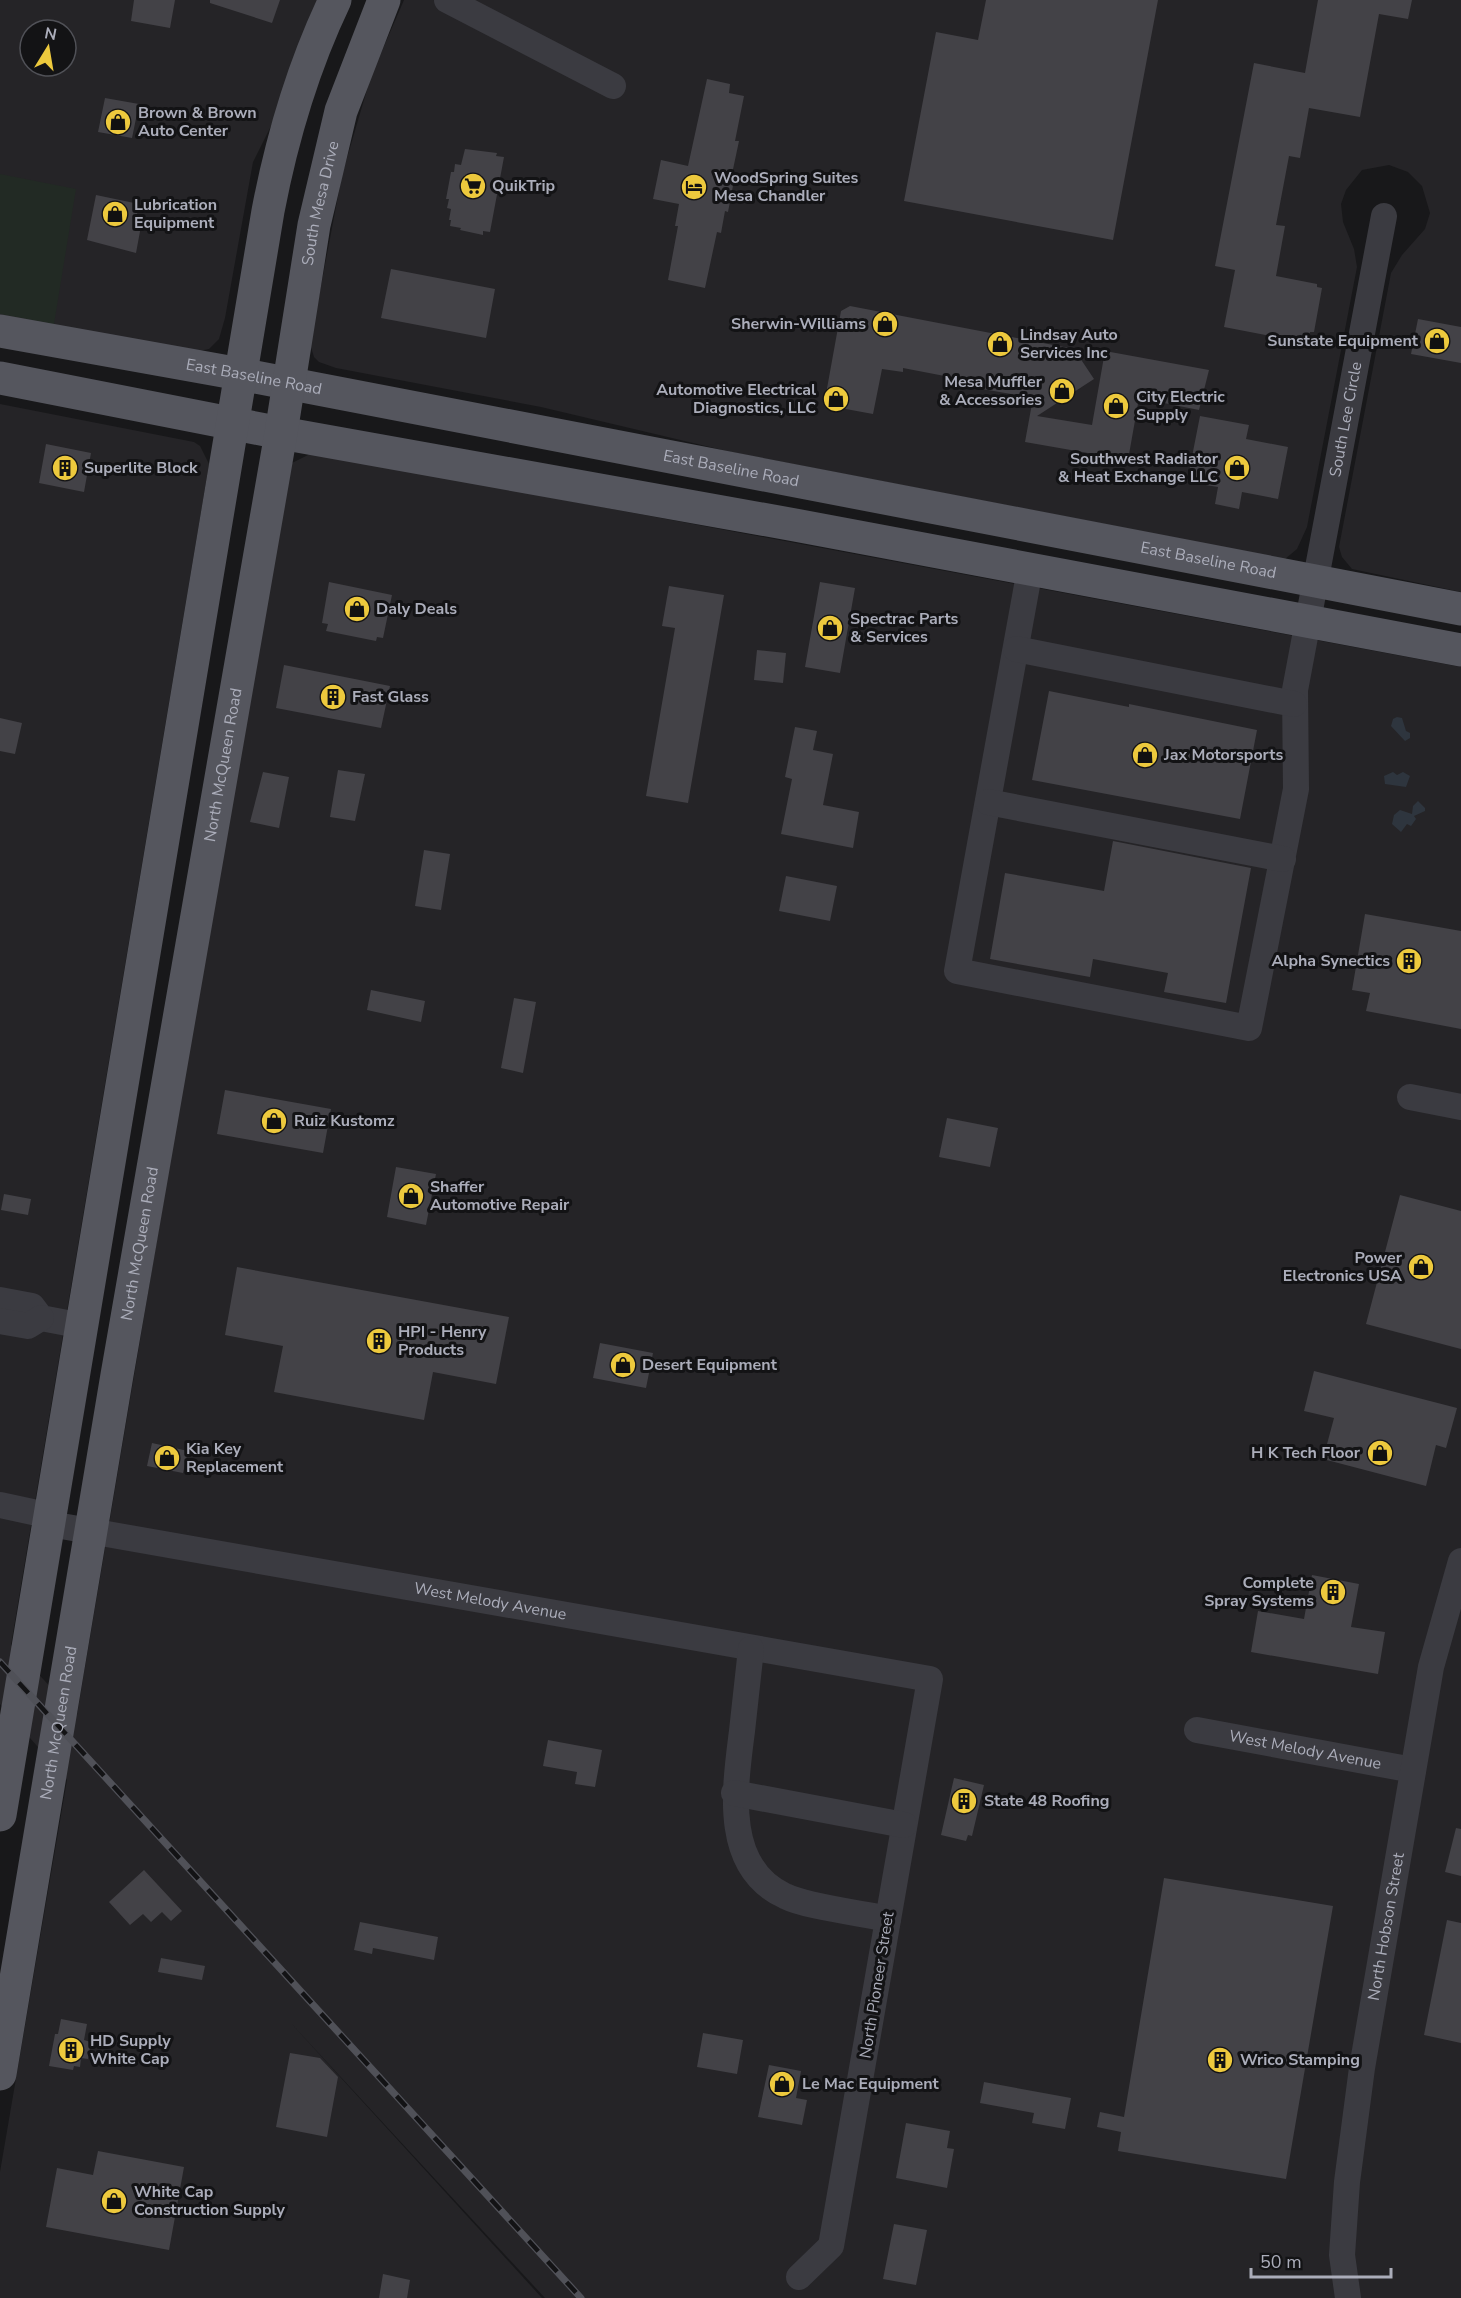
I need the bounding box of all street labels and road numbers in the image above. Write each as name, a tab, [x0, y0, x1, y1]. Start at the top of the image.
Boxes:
street label: South Mesa Drive	[297, 139, 345, 267]
street label: East Baseline Road	[184, 354, 324, 401]
street label: South Lee Circle	[1324, 360, 1367, 479]
street label: East Baseline Road	[661, 445, 801, 492]
street label: East Baseline Road	[1139, 537, 1278, 584]
street label: North McQueen Road	[199, 686, 247, 843]
street label: North McQueen Road	[116, 1165, 164, 1322]
street label: West Melody Avenue	[412, 1577, 568, 1626]
street label: North McQueen Road	[35, 1644, 82, 1801]
street label: West Melody Avenue	[1227, 1725, 1383, 1775]
street label: North Hobson Street	[1363, 1851, 1410, 2002]
street label: North Pioneer Street	[855, 1910, 900, 2060]

